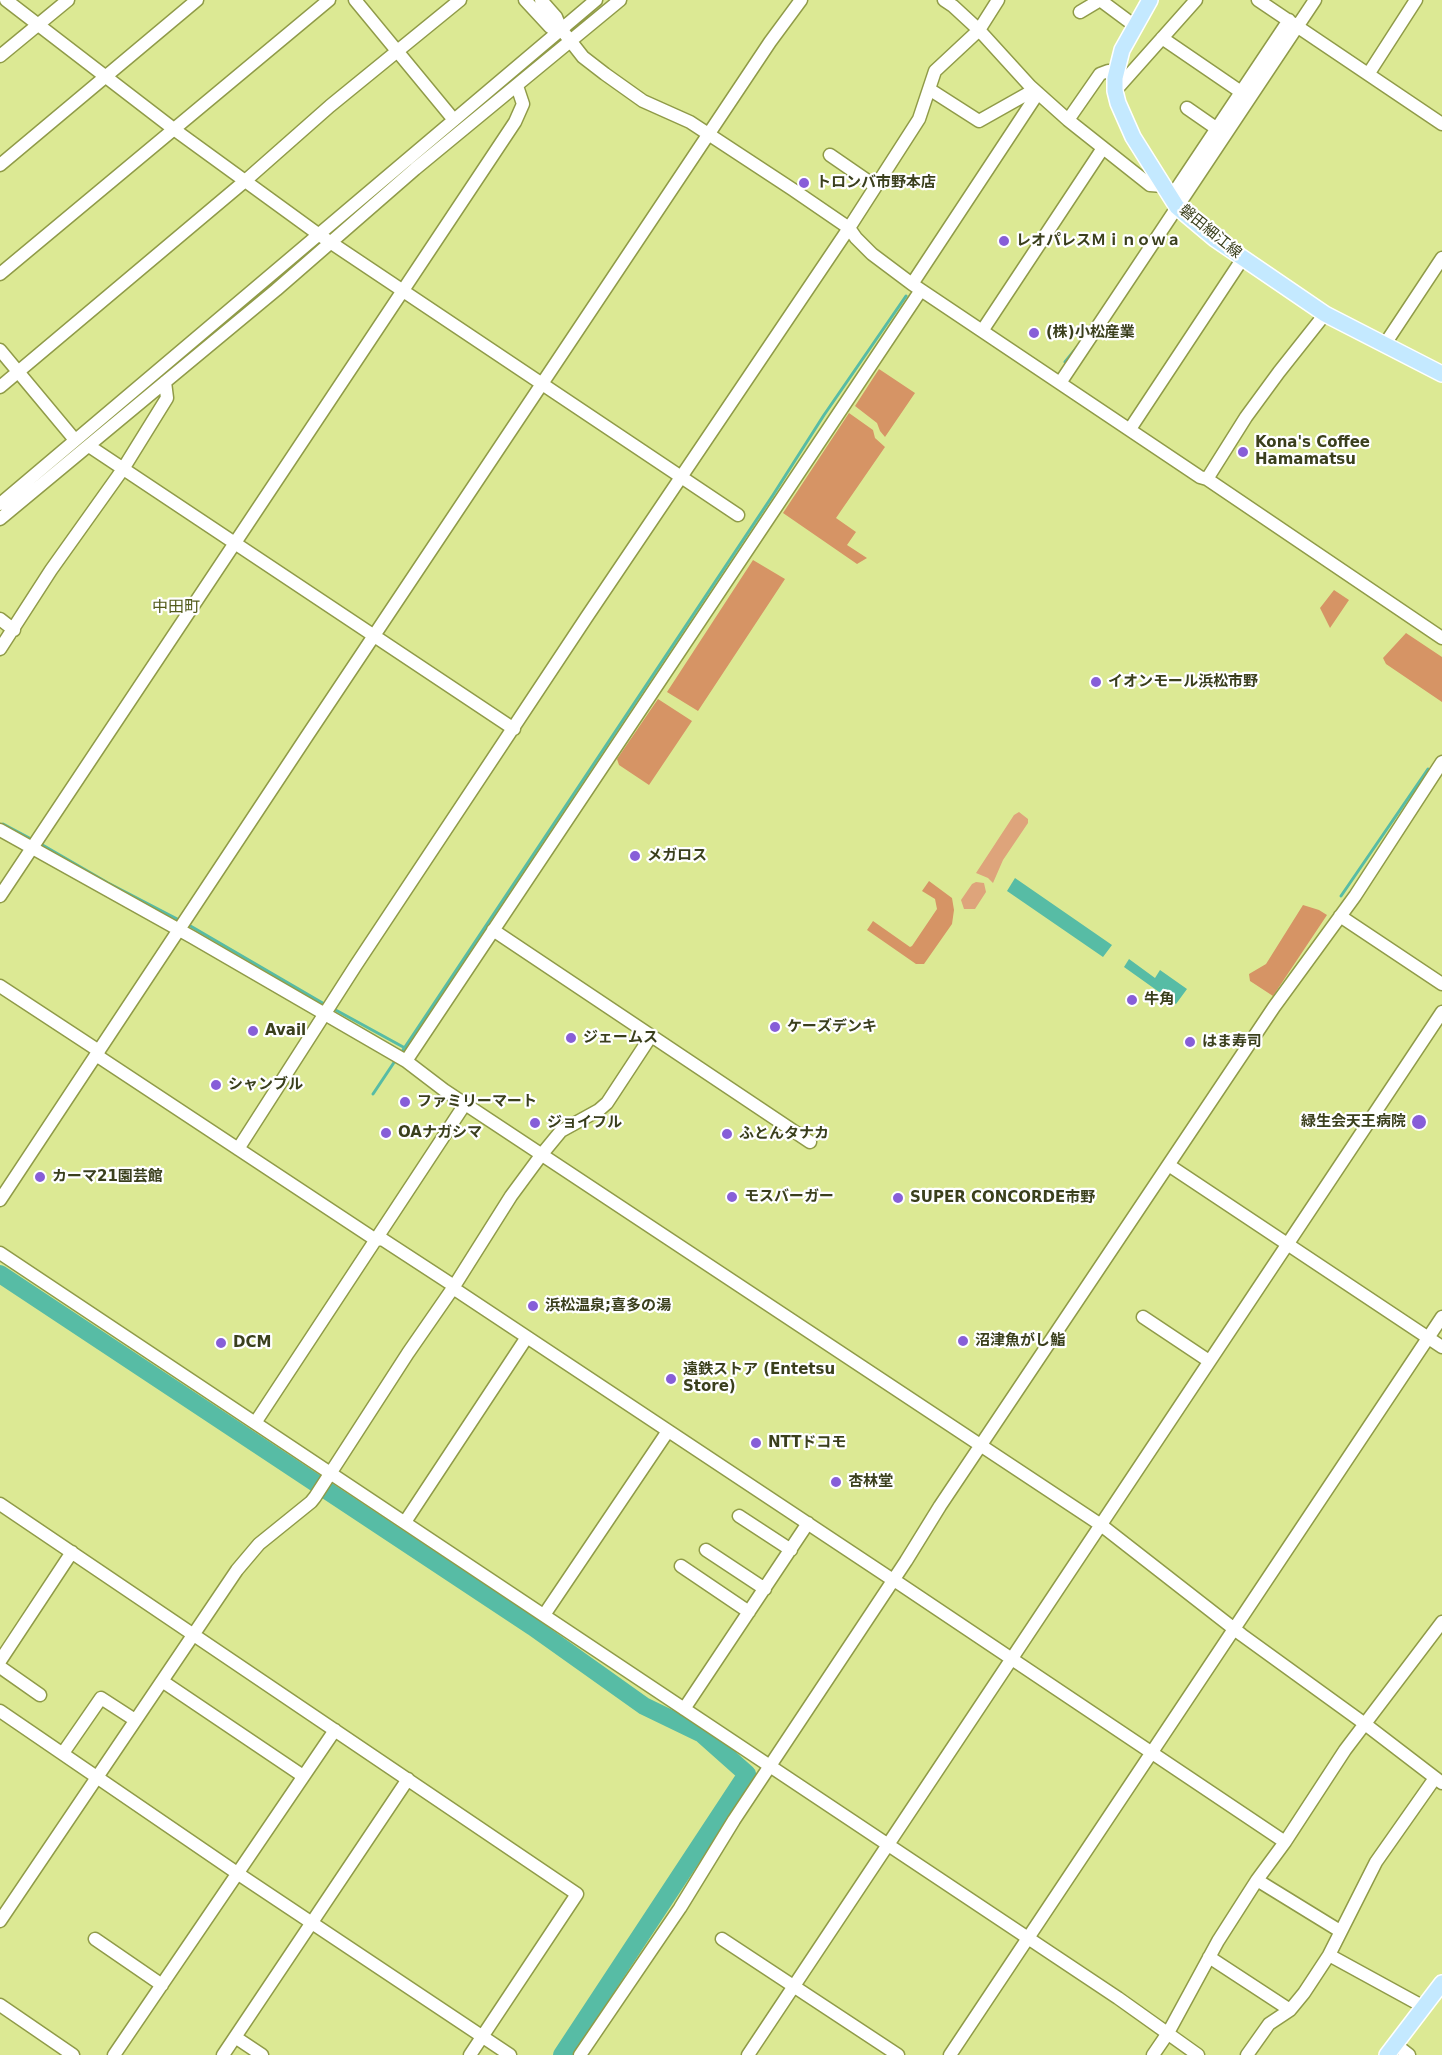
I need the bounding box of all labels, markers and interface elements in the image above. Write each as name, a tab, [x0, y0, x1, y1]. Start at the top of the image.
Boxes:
place label: トロンバ市野本店	[816, 174, 936, 192]
marker: トロンバ市野本店	[797, 176, 811, 190]
street label: 磐田細江線	[1175, 201, 1245, 263]
place label: レオパレスＭｉｎｏｗａ	[1016, 232, 1181, 250]
marker: レオパレスＭｉｎｏｗａ	[997, 234, 1011, 248]
place label: (株)小松産業	[1046, 324, 1135, 342]
marker: (株)小松産業	[1027, 326, 1041, 340]
place label: Kona's Coffee Hamamatsu	[1255, 434, 1370, 469]
marker: Kona's Coffee Hamamatsu	[1236, 445, 1250, 459]
district label: 中田町	[152, 598, 200, 618]
place label: イオンモール浜松市野	[1108, 673, 1258, 691]
marker: イオンモール浜松市野	[1089, 675, 1103, 689]
place label: メガロス	[647, 847, 707, 865]
marker: メガロス	[628, 849, 642, 863]
place label: 牛角	[1144, 991, 1174, 1009]
marker: 牛角	[1125, 993, 1139, 1007]
place label: ケーズデンキ	[787, 1018, 877, 1036]
marker: ケーズデンキ	[768, 1020, 782, 1034]
place label: Avail	[265, 1022, 306, 1040]
marker: Avail	[246, 1024, 260, 1038]
place label: ジェームス	[583, 1029, 658, 1047]
marker: ジェームス	[564, 1031, 578, 1045]
place label: はま寿司	[1202, 1033, 1262, 1051]
marker: はま寿司	[1183, 1035, 1197, 1049]
place label: シャンブル	[228, 1076, 303, 1094]
marker: シャンブル	[209, 1078, 223, 1092]
place label: ファミリーマート	[417, 1093, 537, 1111]
marker: ファミリーマート	[398, 1095, 412, 1109]
place label: 緑生会天王病院	[1301, 1113, 1406, 1131]
marker: 緑生会天王病院	[1410, 1113, 1428, 1131]
place label: ジョイフル	[547, 1114, 622, 1132]
marker: ジョイフル	[528, 1116, 542, 1130]
place label: OAナガシマ	[398, 1124, 482, 1142]
place label: ふとんタナカ	[739, 1125, 829, 1143]
marker: OAナガシマ	[379, 1126, 393, 1140]
marker: ふとんタナカ	[720, 1127, 734, 1141]
place label: カーマ21園芸館	[52, 1168, 163, 1186]
marker: カーマ21園芸館	[33, 1170, 47, 1184]
place label: モスバーガー	[744, 1188, 834, 1206]
place label: SUPER CONCORDE市野	[910, 1189, 1095, 1207]
marker: モスバーガー	[725, 1190, 739, 1204]
marker: SUPER CONCORDE市野	[891, 1191, 905, 1205]
place label: 浜松温泉;喜多の湯	[545, 1297, 671, 1315]
marker: 浜松温泉;喜多の湯	[526, 1299, 540, 1313]
place label: 沼津魚がし鮨	[975, 1332, 1065, 1350]
place label: DCM	[233, 1334, 271, 1352]
marker: 沼津魚がし鮨	[956, 1334, 970, 1348]
marker: DCM	[214, 1336, 228, 1350]
place label: 遠鉄ストア (Entetsu Store)	[683, 1361, 835, 1396]
marker: 遠鉄ストア (Entetsu Store)	[664, 1372, 678, 1386]
place label: NTTドコモ	[768, 1434, 846, 1452]
marker: NTTドコモ	[749, 1436, 763, 1450]
place label: 杏林堂	[848, 1473, 893, 1491]
marker: 杏林堂	[829, 1475, 843, 1489]

